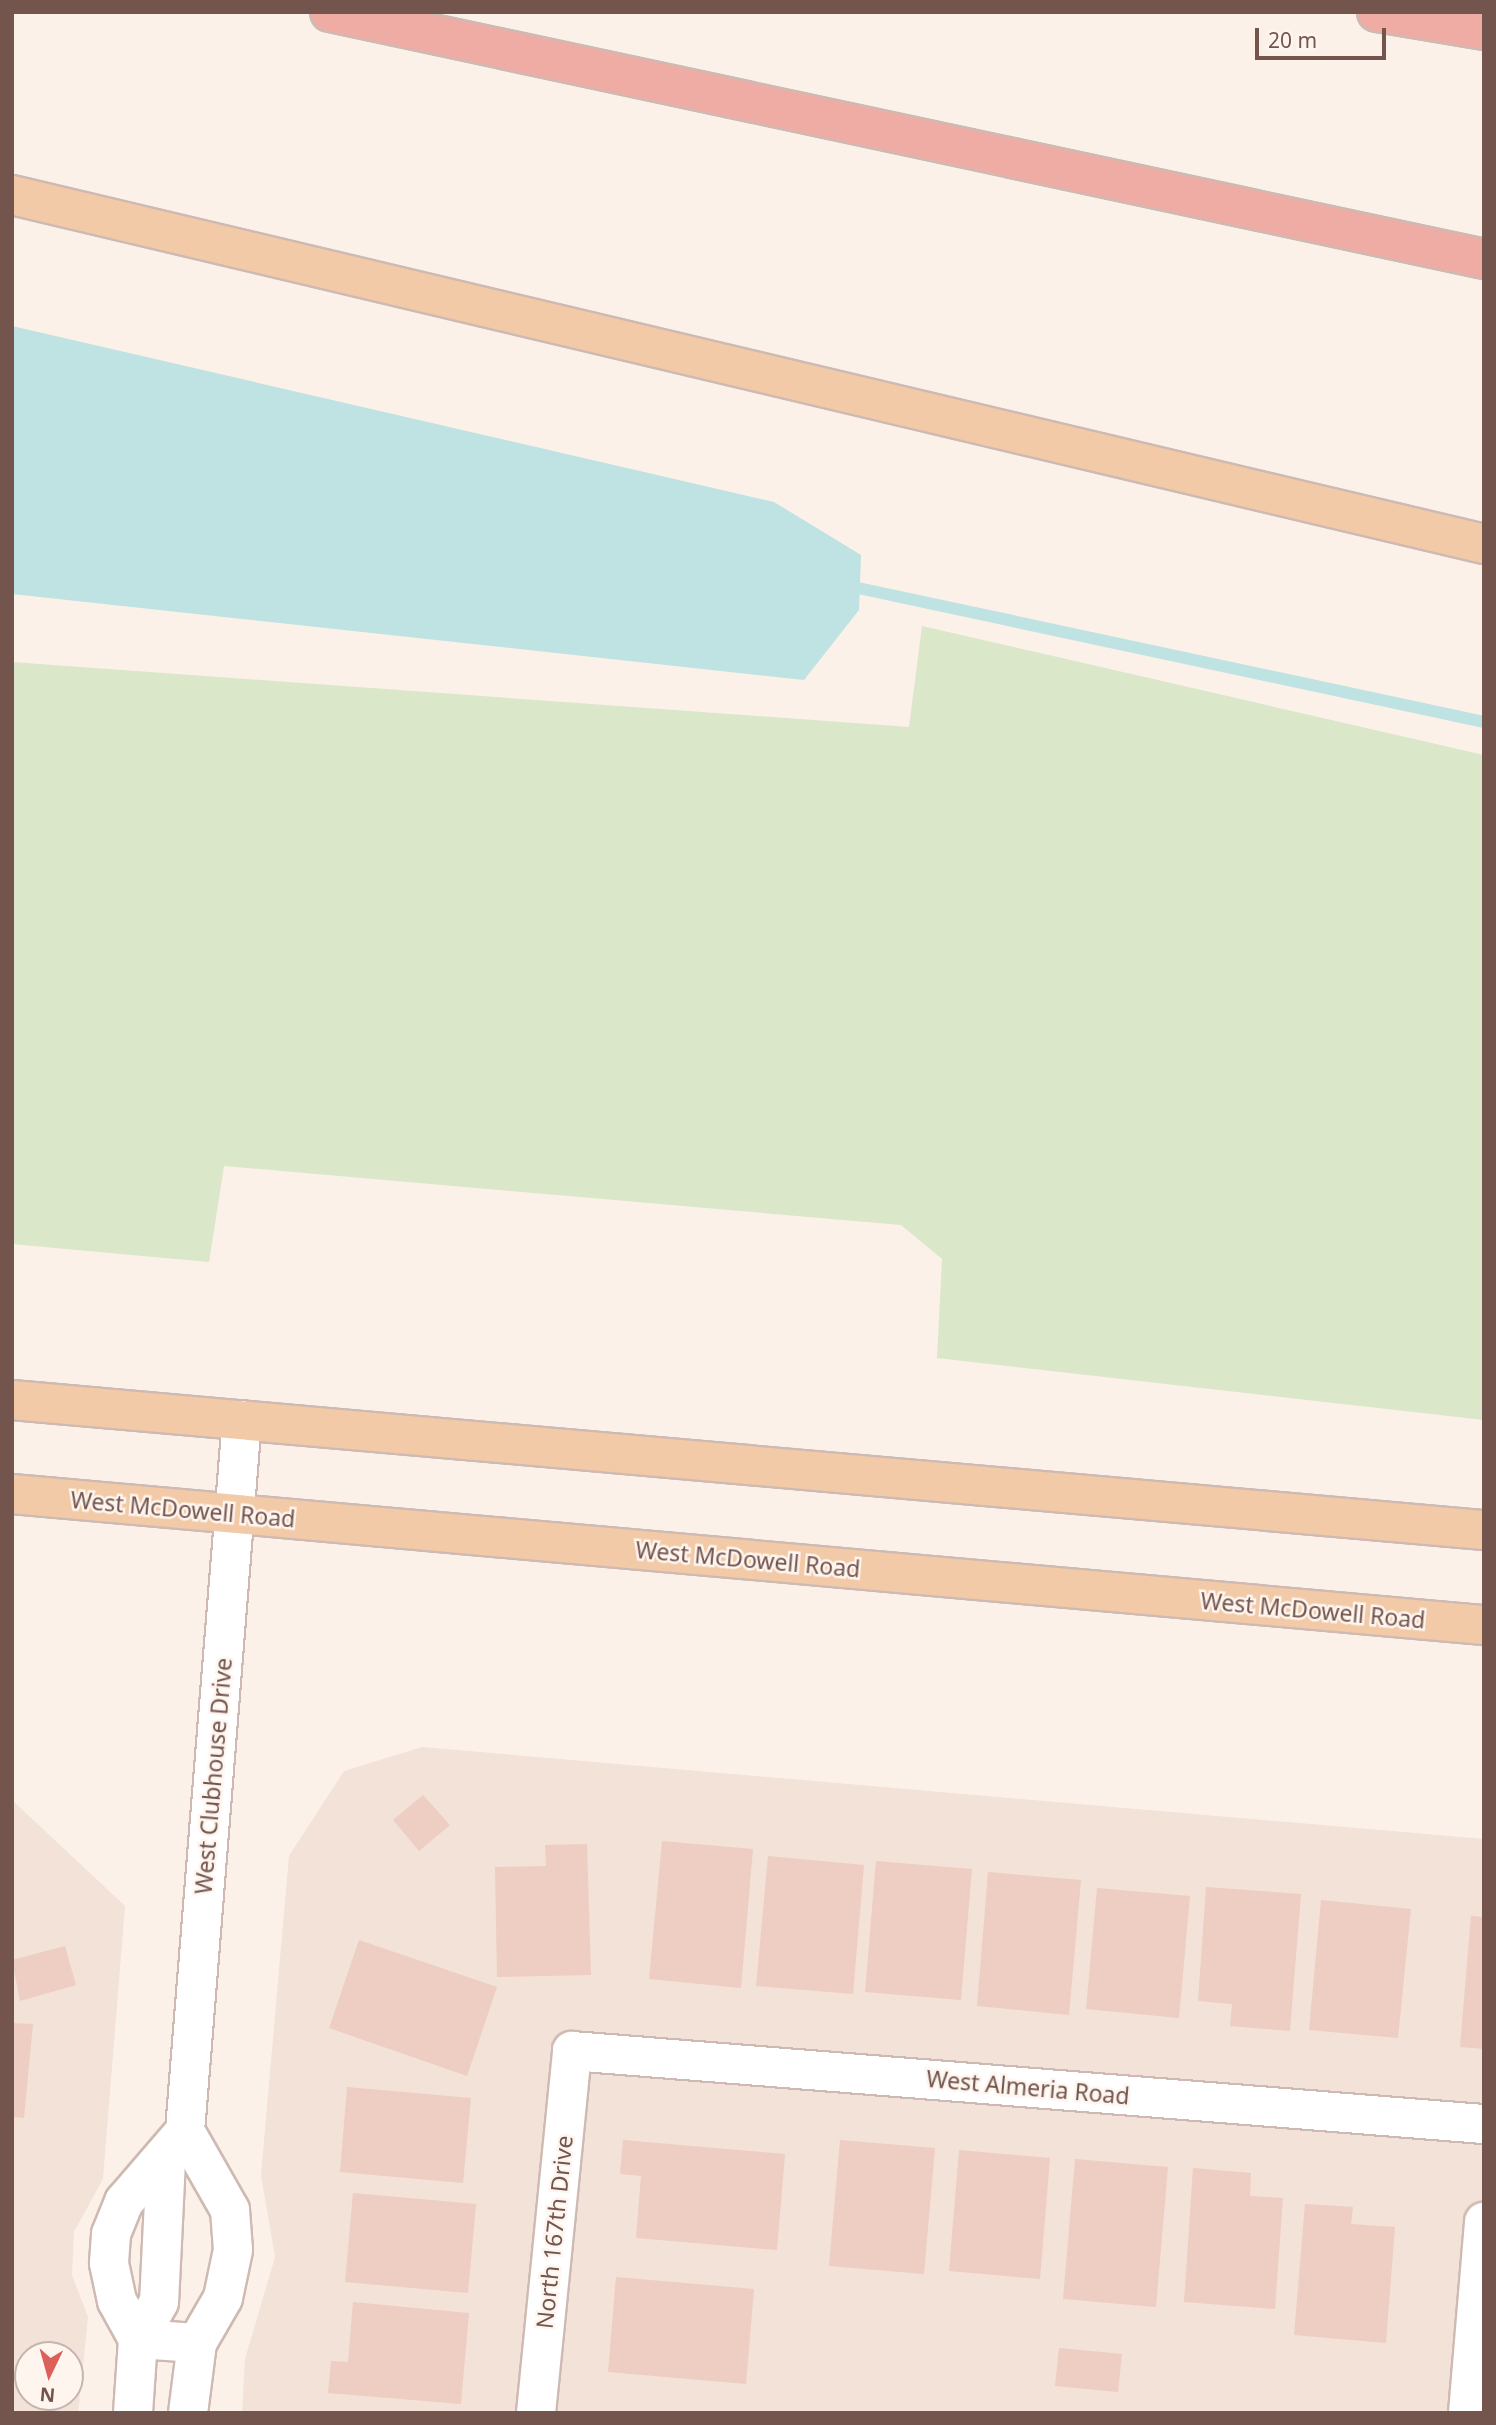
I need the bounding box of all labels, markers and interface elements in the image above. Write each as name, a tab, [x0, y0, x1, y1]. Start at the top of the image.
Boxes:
scale bar	[1258, 14, 1389, 58]
text: 20 m	[1268, 26, 1317, 54]
street label: West McDowell Road	[69, 1485, 297, 1533]
street label: West McDowell Road	[634, 1535, 862, 1583]
street label: West McDowell Road	[1199, 1586, 1427, 1634]
street label: West Clubhouse Drive	[189, 1657, 237, 1895]
street label: West Almeria Road	[925, 2064, 1131, 2110]
street label: North 167th Drive	[530, 2134, 578, 2330]
north arrow	[14, 2341, 84, 2411]
text: N	[39, 2381, 56, 2409]

